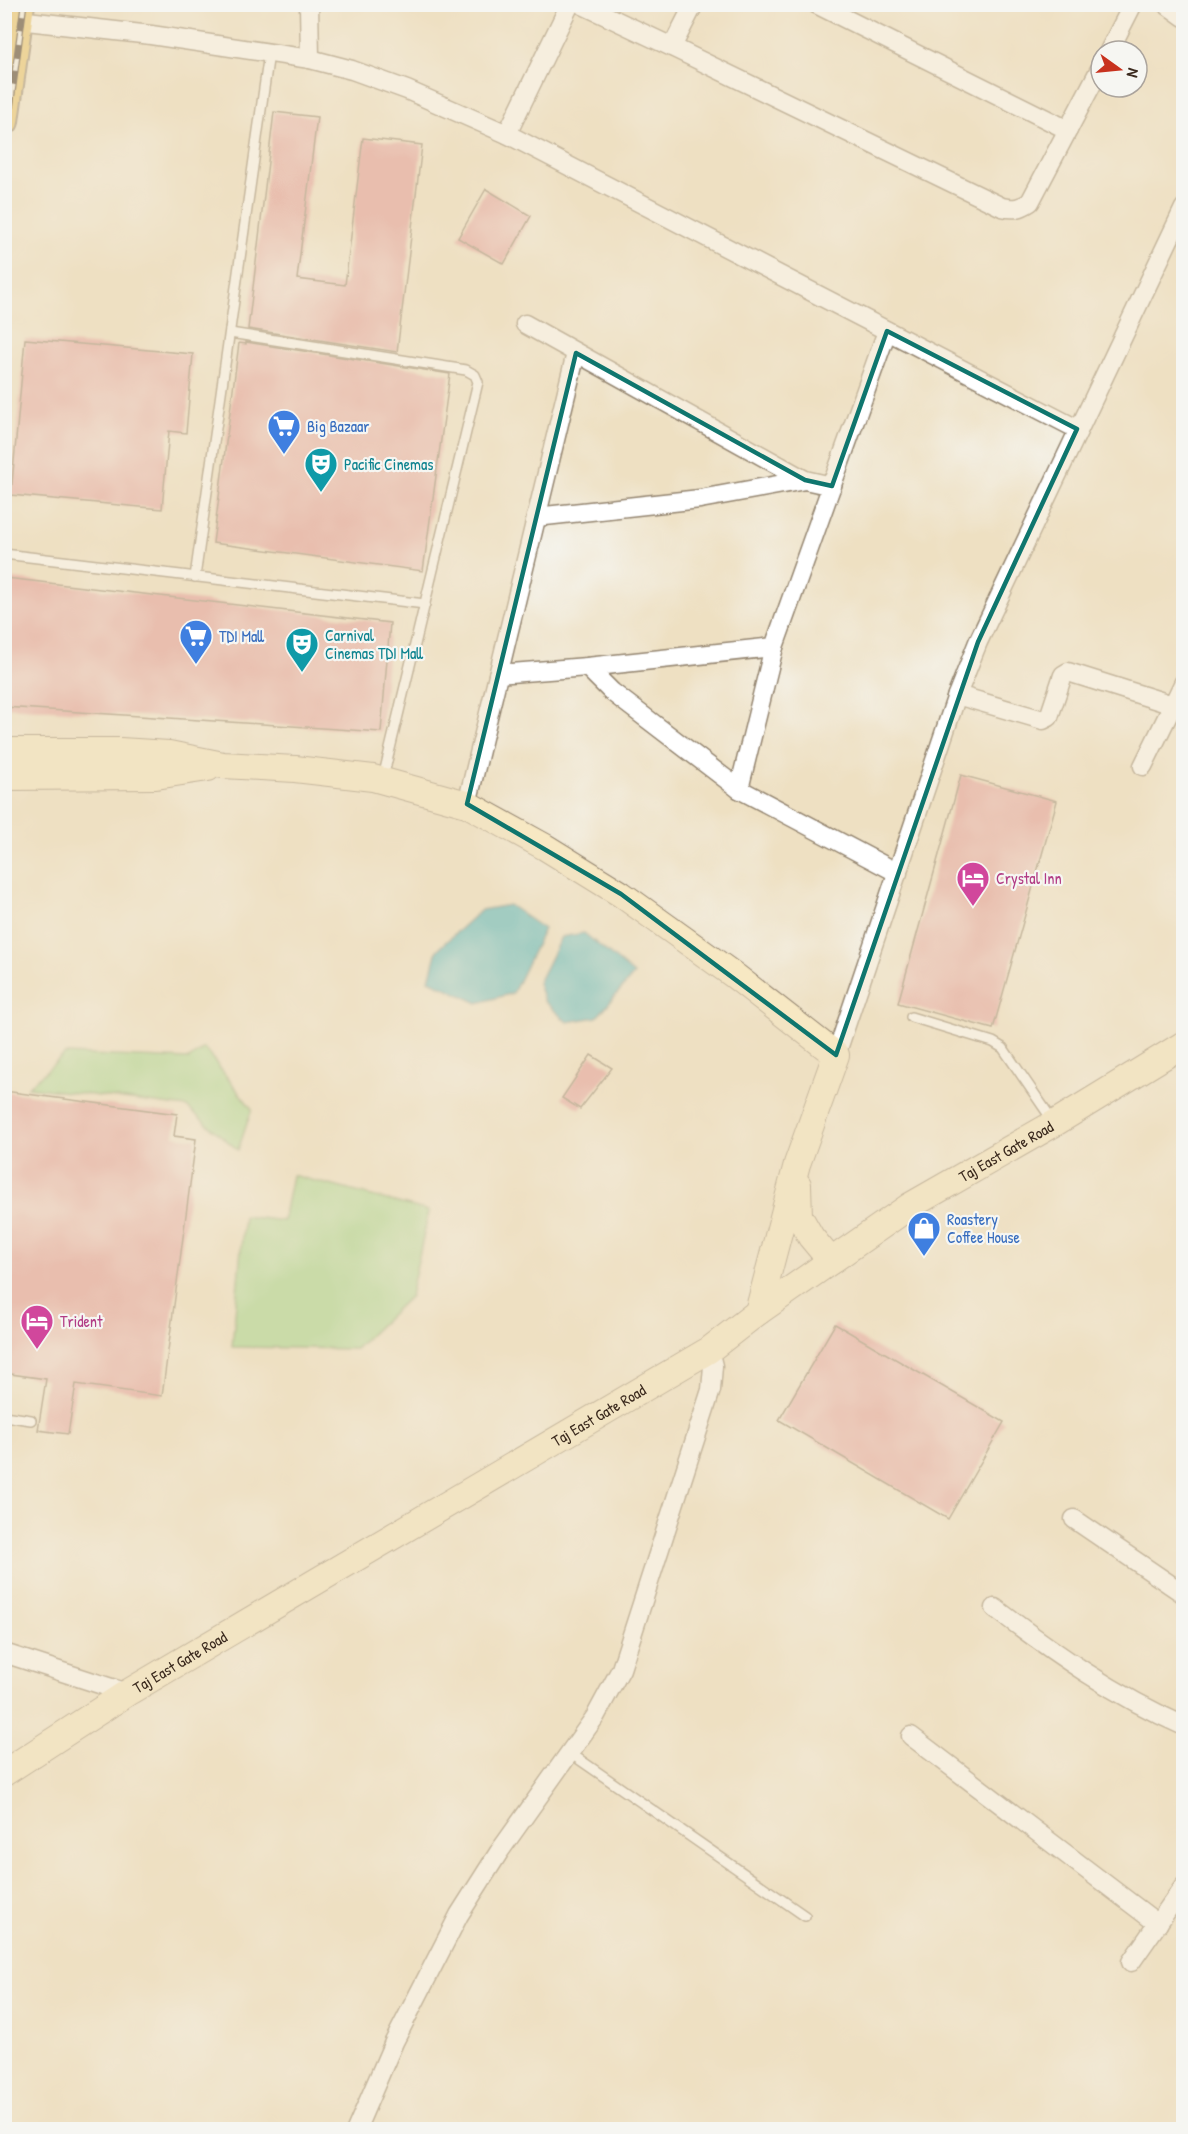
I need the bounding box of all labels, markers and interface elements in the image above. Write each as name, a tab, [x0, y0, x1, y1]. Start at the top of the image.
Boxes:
north arrow	[1089, 39, 1149, 99]
text: N	[1122, 66, 1145, 80]
supermarket icon: Big Bazaar	[266, 408, 302, 455]
place label: Big Bazaar	[307, 415, 369, 437]
theatre icon: Pacific Cinemas	[303, 446, 339, 493]
place label: Pacific Cinemas	[344, 453, 433, 475]
supermarket icon: TDI Mall	[178, 618, 214, 665]
place label: Carnival Cinemas TDI Mall	[325, 624, 423, 664]
place label: TDI Mall	[219, 625, 264, 647]
theatre icon: Carnival Cinemas TDI Mall	[284, 626, 320, 673]
hotel icon: Crystal Inn	[955, 860, 991, 907]
place label: Crystal Inn	[996, 867, 1062, 889]
street label: Taj East Gate Road	[954, 1115, 1057, 1187]
place label: Roastery Coffee House	[947, 1208, 1021, 1248]
shop icon: Roastery Coffee House	[906, 1210, 942, 1257]
hotel icon: Trident	[19, 1303, 55, 1350]
place label: Trident	[60, 1310, 103, 1332]
street label: Taj East Gate Road	[547, 1379, 650, 1451]
street label: Taj East Gate Road	[129, 1626, 231, 1698]

